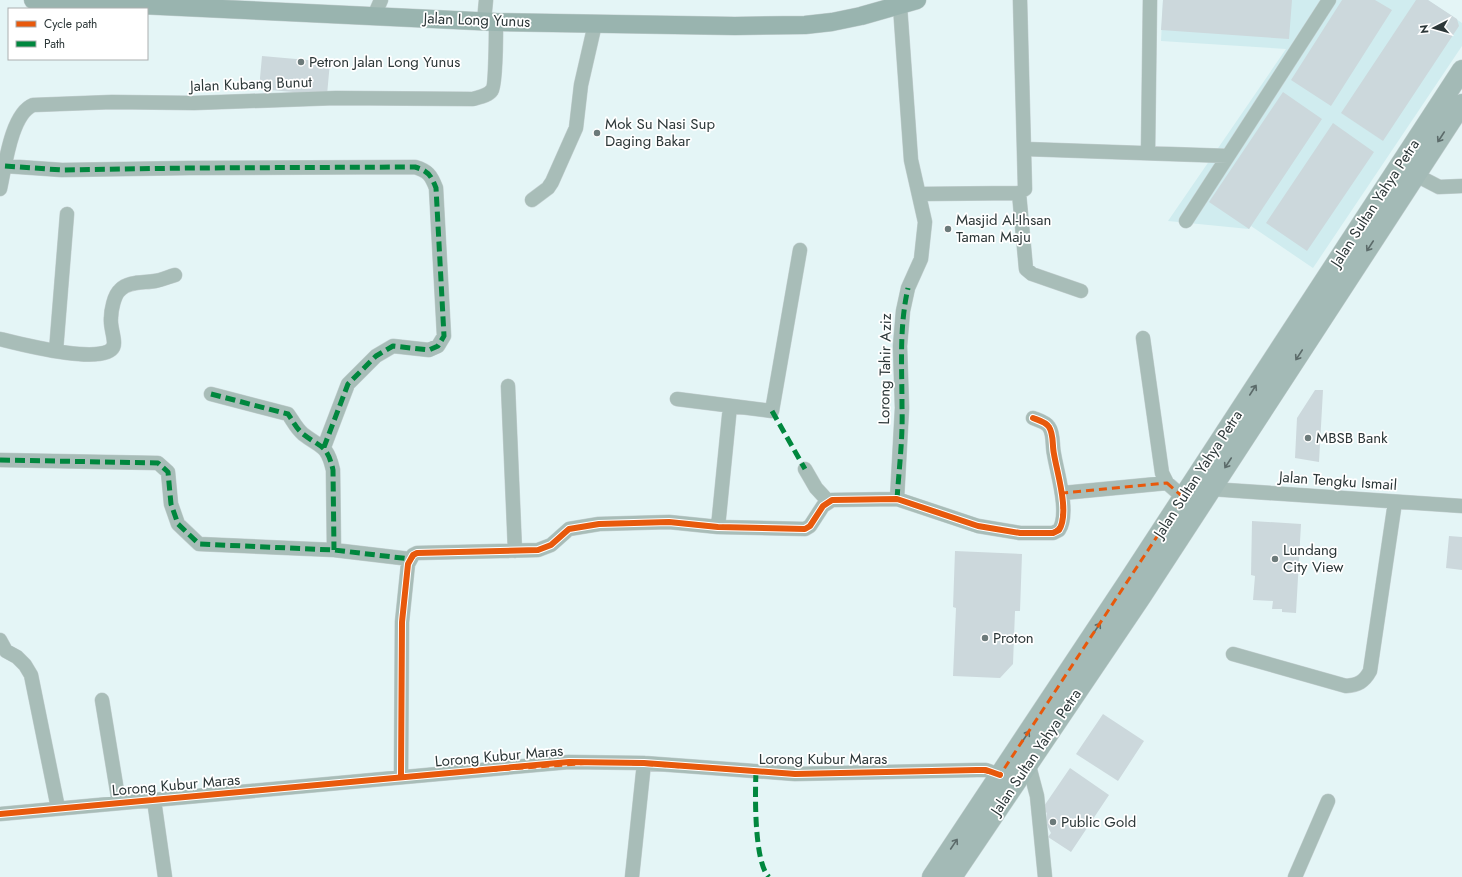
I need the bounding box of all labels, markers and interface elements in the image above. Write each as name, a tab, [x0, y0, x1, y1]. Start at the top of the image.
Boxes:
street label: Jalan Long Yunus	[421, 7, 531, 33]
legend	[8, 8, 148, 60]
north arrow	[1414, 8, 1454, 48]
text: Cycle path	[44, 15, 97, 33]
text: N	[1416, 24, 1432, 34]
text: Path	[44, 35, 65, 53]
place label: Petron Jalan Long Yunus	[309, 51, 460, 73]
marker: Petron Jalan Long Yunus	[296, 57, 306, 67]
street label: Jalan Kubang Bunut	[188, 71, 313, 97]
place label: Mok Su Nasi Sup Daging Bakar	[605, 113, 715, 152]
marker: Mok Su Nasi Sup Daging Bakar	[592, 128, 602, 138]
one-way arrow	[1437, 131, 1445, 142]
street label: Jalan Sultan Yahya Petra	[1324, 135, 1425, 273]
place label: Masjid Al-Ihsan Taman Maju	[956, 209, 1051, 248]
marker: Masjid Al-Ihsan Taman Maju	[943, 224, 953, 234]
one-way arrow	[1365, 240, 1374, 251]
street label: Lorong Tahir Aziz	[873, 313, 897, 425]
one-way arrow	[1295, 349, 1303, 360]
one-way arrow	[1249, 385, 1257, 396]
street label: Jalan Sultan Yahya Petra	[1147, 406, 1248, 544]
place label: MBSB Bank	[1316, 427, 1388, 449]
marker: MBSB Bank	[1303, 433, 1313, 443]
one-way arrow	[1224, 458, 1232, 469]
street label: Jalan Tengku Ismail	[1276, 466, 1398, 496]
place label: Lundang City View	[1283, 539, 1344, 578]
marker: Lundang City View	[1270, 554, 1280, 564]
one-way arrow	[1094, 622, 1102, 634]
place label: Proton	[993, 627, 1034, 649]
marker: Proton	[980, 633, 990, 643]
street label: Jalan Sultan Yahya Petra	[984, 684, 1087, 821]
one-way arrow	[1022, 731, 1030, 742]
street label: Lorong Kubur Maras	[434, 739, 564, 773]
street label: Lorong Kubur Maras	[759, 748, 887, 770]
street label: Lorong Kubur Maras	[111, 768, 241, 802]
place label: Public Gold	[1061, 811, 1136, 833]
marker: Public Gold	[1048, 817, 1058, 827]
one-way arrow	[950, 839, 958, 850]

